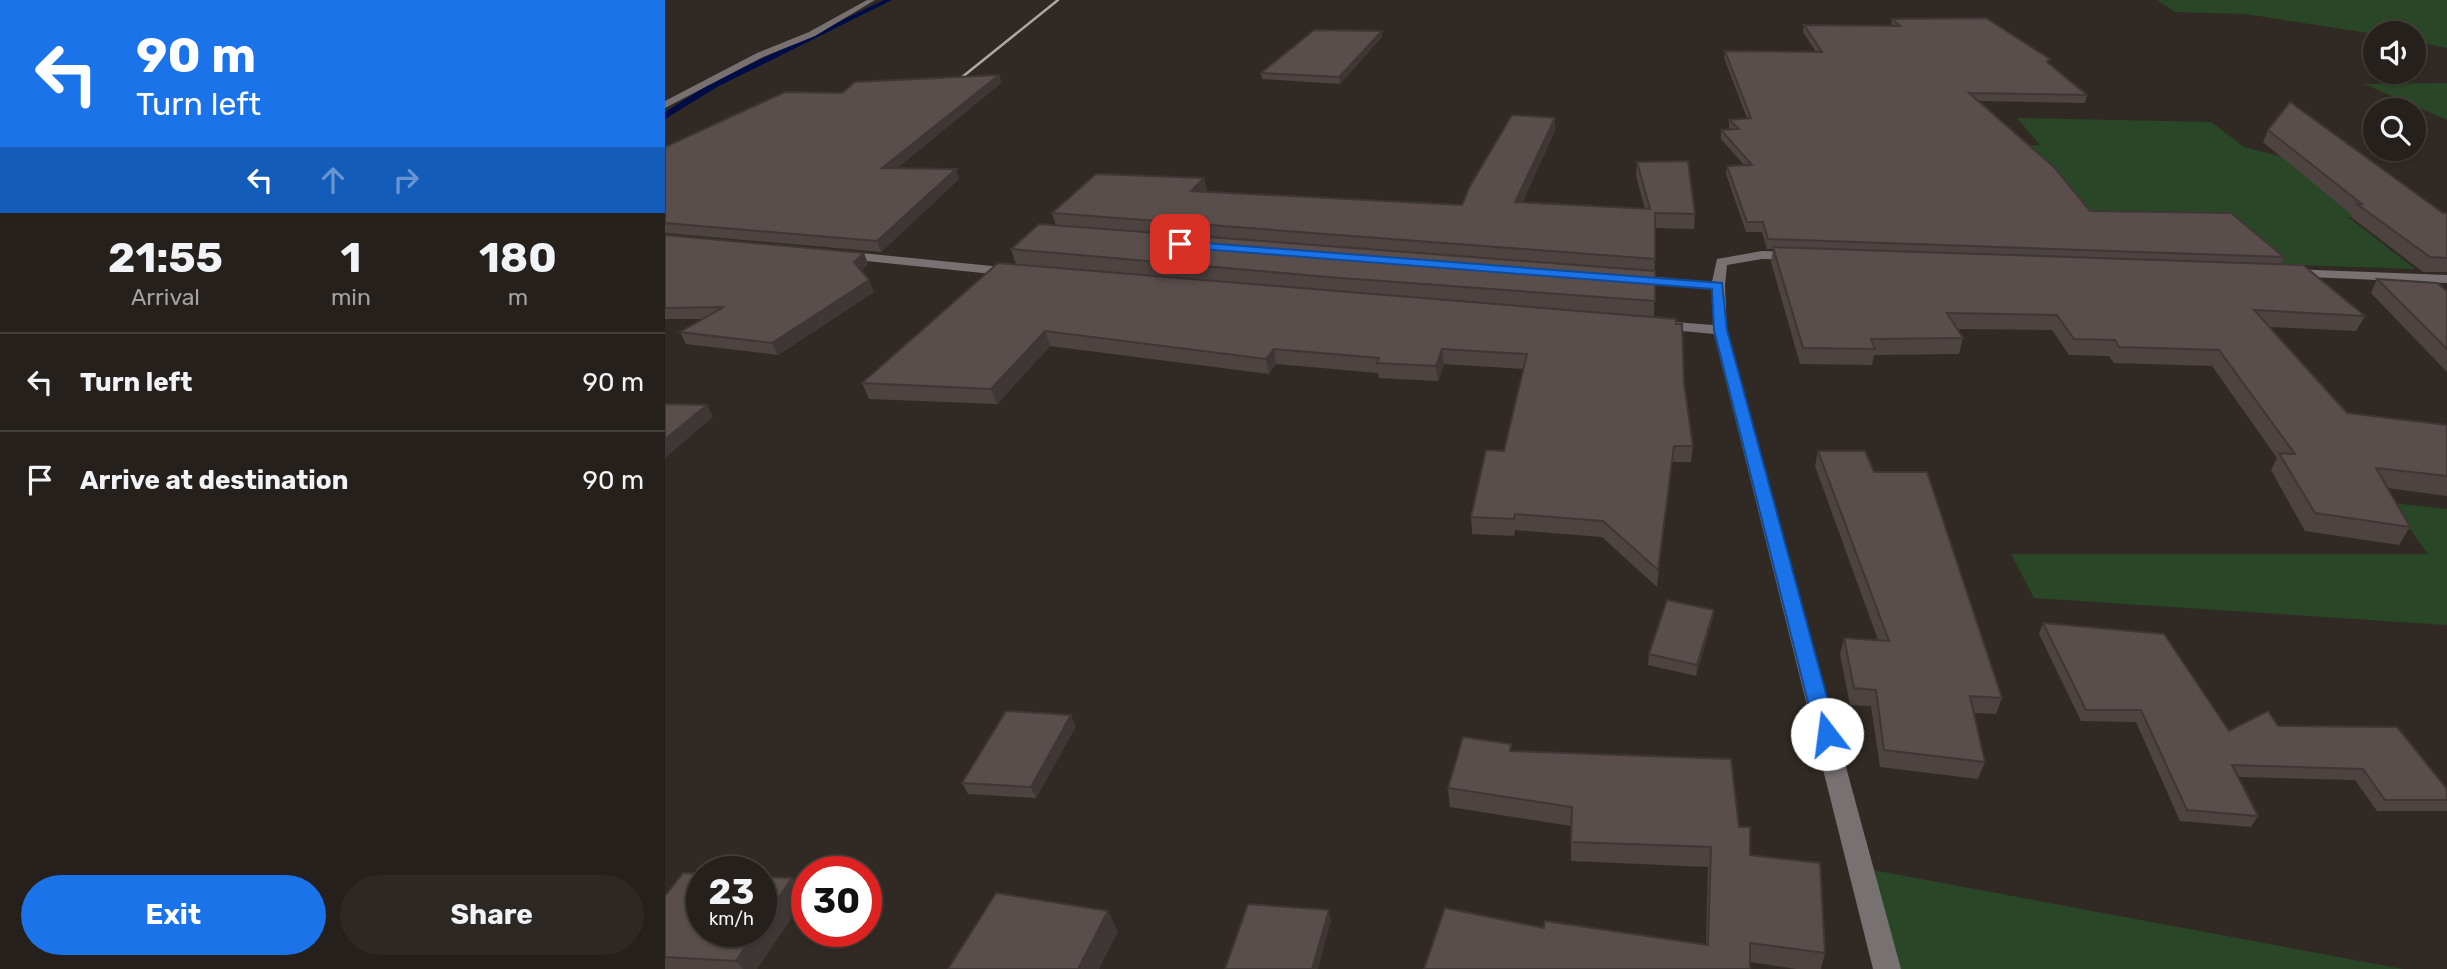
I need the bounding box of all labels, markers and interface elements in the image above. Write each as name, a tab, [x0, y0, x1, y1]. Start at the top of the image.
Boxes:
map controls	[2363, 21, 2426, 161]
button: sound	[2363, 21, 2426, 84]
text: 90 m	[136, 26, 256, 84]
icon: left	[21, 28, 112, 119]
text: Turn left	[136, 85, 261, 123]
button: search	[2363, 98, 2426, 161]
icon: left	[241, 161, 279, 199]
icon: ahead	[314, 161, 352, 199]
icon: right	[387, 161, 425, 199]
pin	[1150, 214, 1210, 274]
icon: arrive	[1161, 225, 1199, 263]
text: 21:55	[108, 233, 223, 283]
text: 1	[340, 233, 361, 283]
text: 180	[479, 233, 557, 283]
text: Arrival	[131, 283, 200, 311]
text: min	[331, 283, 371, 311]
text: m	[508, 283, 528, 311]
icon: left	[21, 363, 59, 401]
text: Turn left	[80, 367, 192, 398]
text: 90 m	[583, 367, 644, 398]
icon: arrive	[21, 461, 59, 499]
text: Arrive at destination	[80, 465, 348, 496]
text: 90 m	[583, 465, 644, 496]
position arrow	[1790, 697, 1864, 771]
speed limit sign: 30	[791, 856, 882, 947]
text: 23	[709, 871, 754, 913]
button: Exit	[21, 875, 326, 955]
button: Share	[340, 875, 644, 955]
text: km/h	[709, 908, 754, 930]

